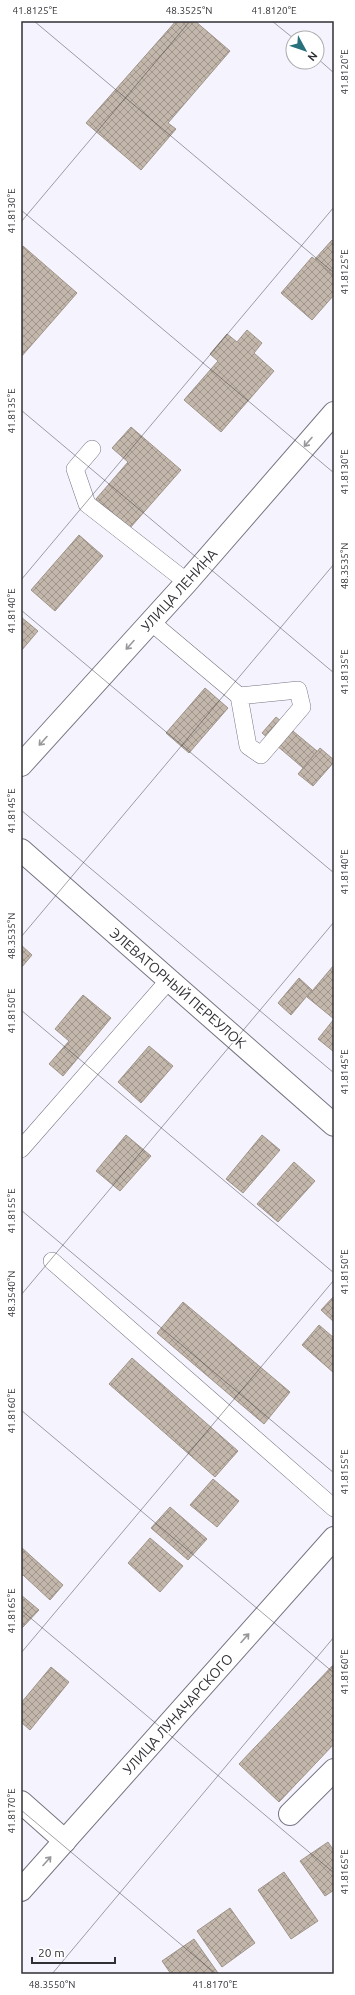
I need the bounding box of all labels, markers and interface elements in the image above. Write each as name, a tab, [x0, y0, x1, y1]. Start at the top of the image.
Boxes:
text: 41.8125°E	[12, 5, 58, 16]
text: 48.3525°N	[166, 5, 212, 16]
text: 41.8120°E	[251, 5, 297, 16]
north arrow	[285, 30, 325, 70]
text: N	[305, 49, 320, 63]
text: 41.8120°E	[339, 49, 350, 95]
text: 41.8130°E	[6, 188, 17, 234]
text: 41.8125°E	[339, 249, 350, 295]
text: 41.8135°E	[6, 388, 17, 434]
one-way arrow	[304, 437, 313, 447]
text: 41.8130°E	[339, 449, 350, 495]
text: 48.3535°N	[339, 543, 350, 589]
street label: УЛИЦА ЛЕНИНА	[138, 545, 220, 635]
text: 41.8140°E	[6, 588, 17, 634]
one-way arrow	[126, 640, 135, 650]
text: 41.8135°E	[339, 649, 350, 695]
one-way arrow	[38, 736, 47, 746]
text: 41.8145°E	[6, 788, 17, 834]
text: 41.8140°E	[339, 849, 350, 895]
text: 48.3535°N	[6, 913, 17, 959]
street label: ЭЛЕВАТОРНЫЙ ПЕРЕУЛОК	[107, 924, 250, 1052]
text: 41.8150°E	[6, 988, 17, 1034]
text: 41.8145°E	[339, 1049, 350, 1095]
text: 41.8155°E	[6, 1188, 17, 1234]
text: 41.8150°E	[339, 1249, 350, 1295]
text: 48.3540°N	[6, 1271, 17, 1317]
text: 41.8160°E	[6, 1388, 17, 1434]
text: 41.8155°E	[339, 1449, 350, 1495]
text: 41.8165°E	[6, 1588, 17, 1634]
one-way arrow	[240, 1633, 250, 1643]
text: 41.8160°E	[339, 1649, 350, 1695]
street label: УЛИЦА ЛУНАЧАРСКОГО	[120, 1650, 236, 1778]
text: 41.8170°E	[6, 1788, 17, 1834]
text: 41.8165°E	[339, 1849, 350, 1895]
one-way arrow	[42, 1856, 51, 1866]
scale bar	[32, 1939, 115, 1965]
text: 20 m	[38, 1946, 65, 1959]
text: 48.3550°N	[29, 1979, 75, 1990]
text: 41.8170°E	[192, 1979, 238, 1990]

